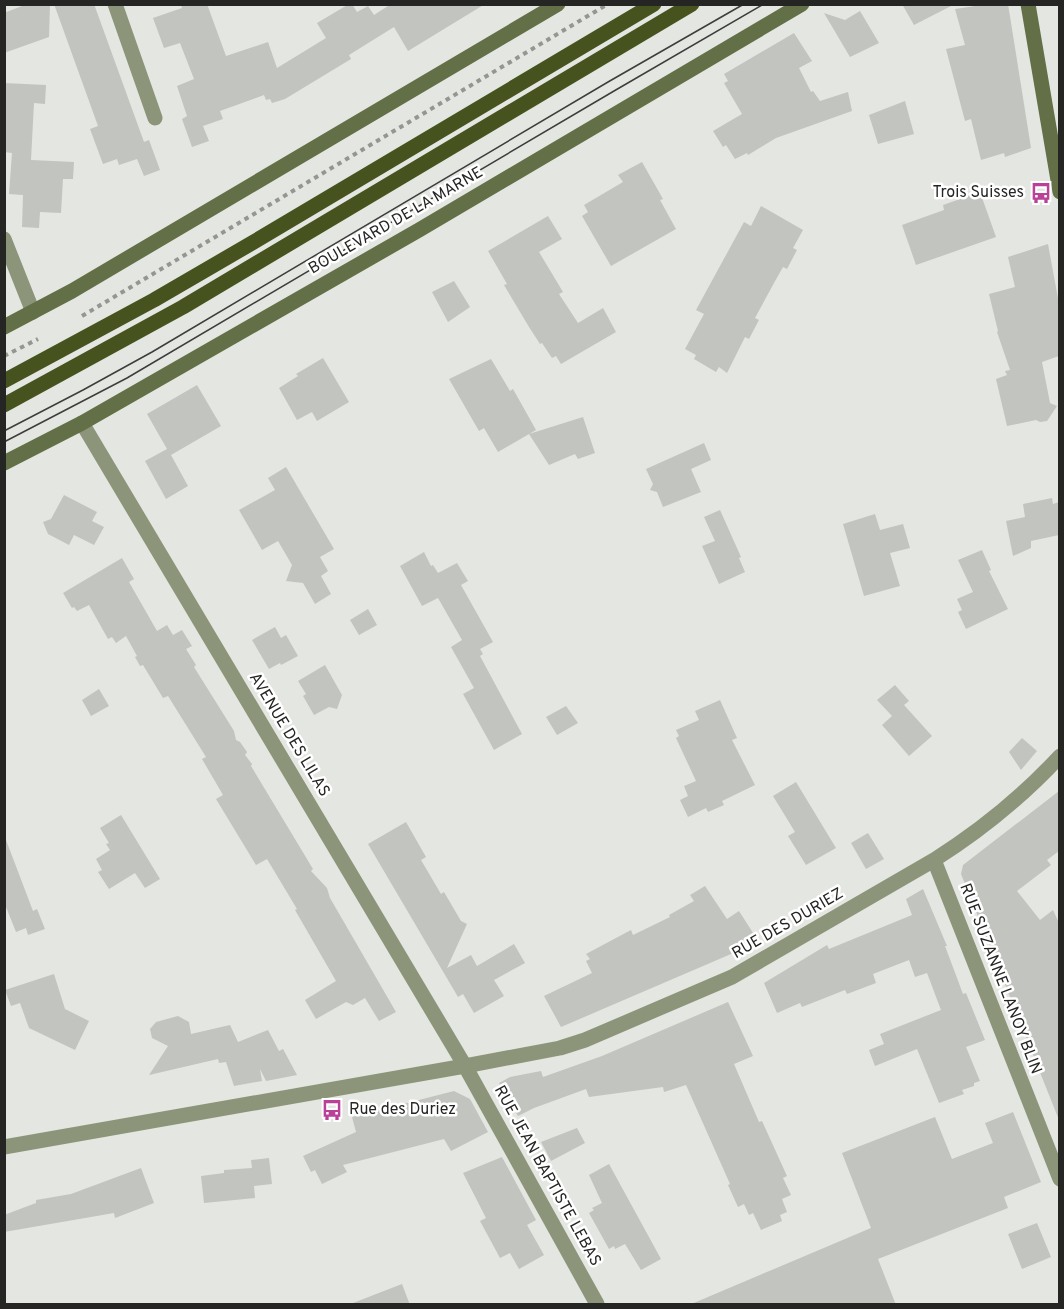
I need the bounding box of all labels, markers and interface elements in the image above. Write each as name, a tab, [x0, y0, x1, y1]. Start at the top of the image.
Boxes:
street label: BOULEVARD DE LA MARNE	[305, 163, 487, 279]
bus stop icon: Trois Suisses	[1029, 181, 1053, 205]
place label: Trois Suisses	[933, 183, 1024, 203]
street label: AVENUE DES LILAS	[244, 669, 334, 801]
street label: RUE SUZANNE LANOY BLIN	[954, 881, 1046, 1077]
street label: RUE DES DURIEZ	[729, 884, 847, 964]
street label: RUE JEAN BAPTISTE LEBAS	[489, 1082, 605, 1270]
bus stop icon: Rue des Duriez	[320, 1098, 344, 1122]
place label: Rue des Duriez	[349, 1100, 456, 1120]

